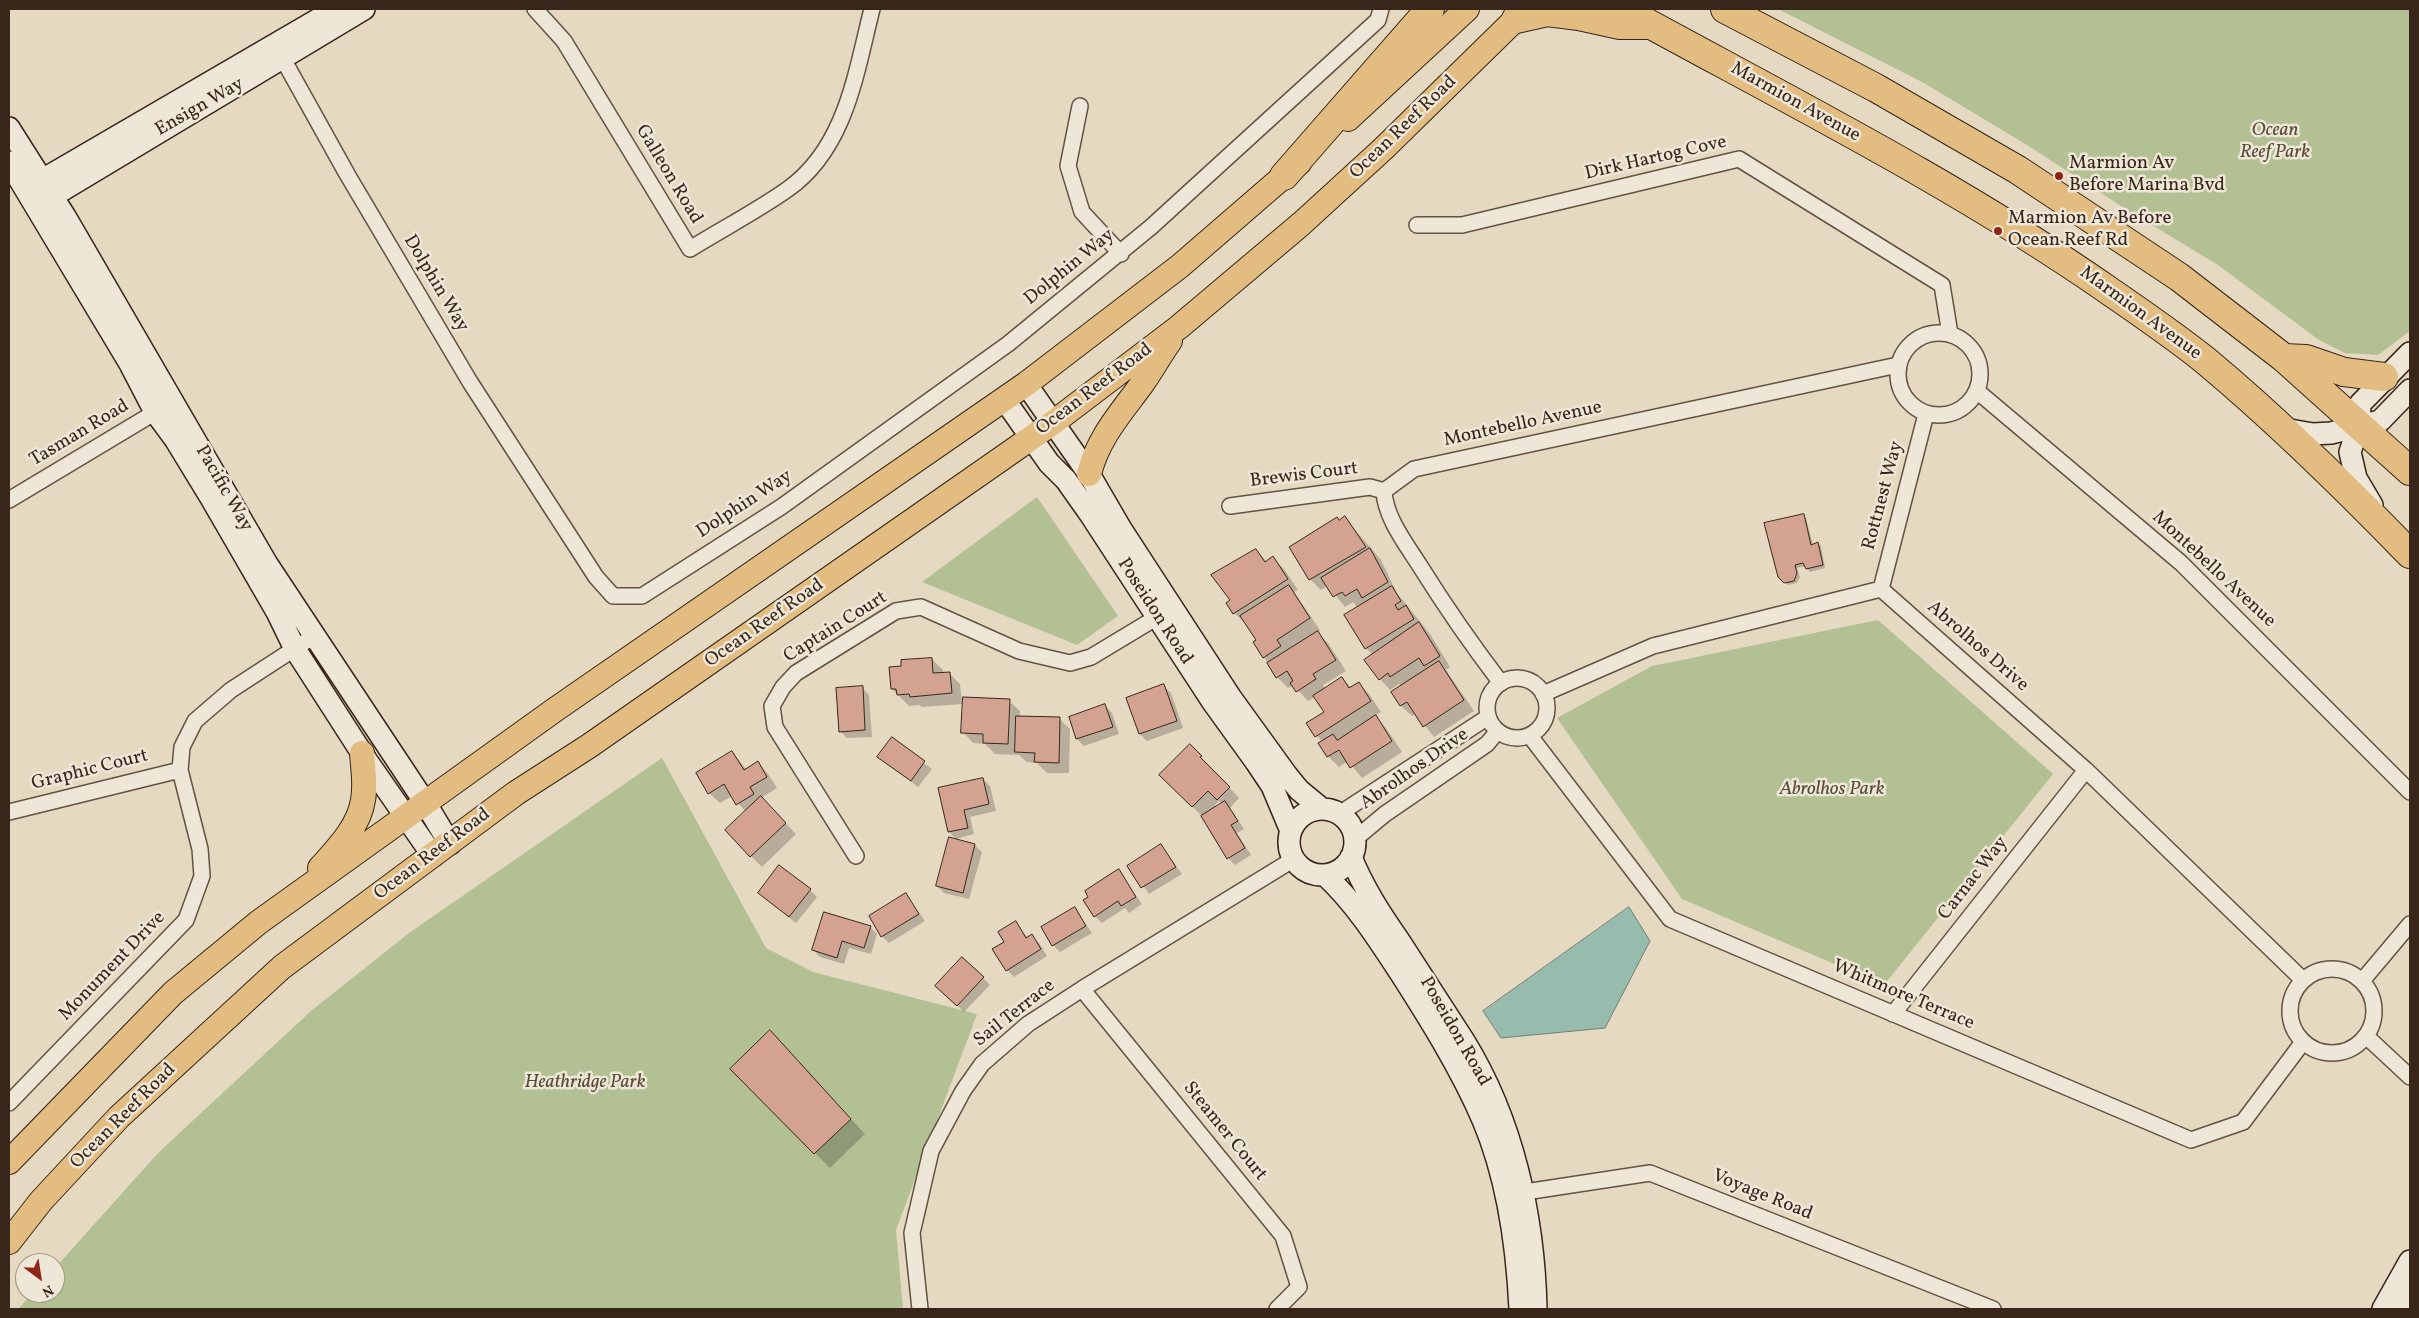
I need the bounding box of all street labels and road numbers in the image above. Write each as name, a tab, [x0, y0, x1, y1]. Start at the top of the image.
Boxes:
street label: Marmion Avenue	[1726, 58, 1864, 148]
street label: Ocean Reef Road	[1346, 71, 1462, 185]
street label: Ensign Way	[152, 74, 248, 142]
street label: Galleon Road	[629, 121, 707, 229]
street label: Dirk Hartog Cove	[1583, 132, 1729, 186]
street label: Dolphin Way	[1020, 225, 1120, 311]
street label: Dolphin Way	[397, 231, 473, 337]
street label: Marmion Avenue	[2075, 262, 2205, 366]
street label: Ocean Reef Road	[1032, 339, 1158, 441]
street label: Tasman Road	[26, 395, 134, 473]
street label: Montebello Avenue	[1442, 397, 1604, 453]
street label: Rottnest Way	[1859, 439, 1909, 553]
street label: Pacific Way	[189, 442, 257, 536]
street label: Brewis Court	[1249, 458, 1359, 494]
street label: Dolphin Way	[693, 466, 797, 544]
street label: Montebello Avenue	[2146, 507, 2280, 633]
street label: Poseidon Road	[1111, 554, 1197, 670]
street label: Ocean Reef Road	[701, 575, 829, 673]
street label: Captain Court	[780, 587, 892, 669]
street label: Abrolhos Drive	[1922, 597, 2032, 697]
street label: Abrolhos Drive	[1356, 724, 1474, 816]
street label: Graphic Court	[29, 746, 151, 796]
street label: Ocean Reef Road	[370, 804, 496, 906]
street label: Carnac Way	[1934, 833, 2014, 925]
street label: Monument Drive	[55, 907, 171, 1027]
street label: Whitmore Terrace	[1829, 956, 1977, 1036]
street label: Poseidon Road	[1414, 973, 1494, 1091]
street label: Sail Terrace	[970, 975, 1060, 1053]
street label: Ocean Reef Road	[67, 1060, 181, 1174]
street label: Steamer Court	[1177, 1078, 1271, 1186]
street label: Voyage Road	[1708, 1166, 1816, 1226]

